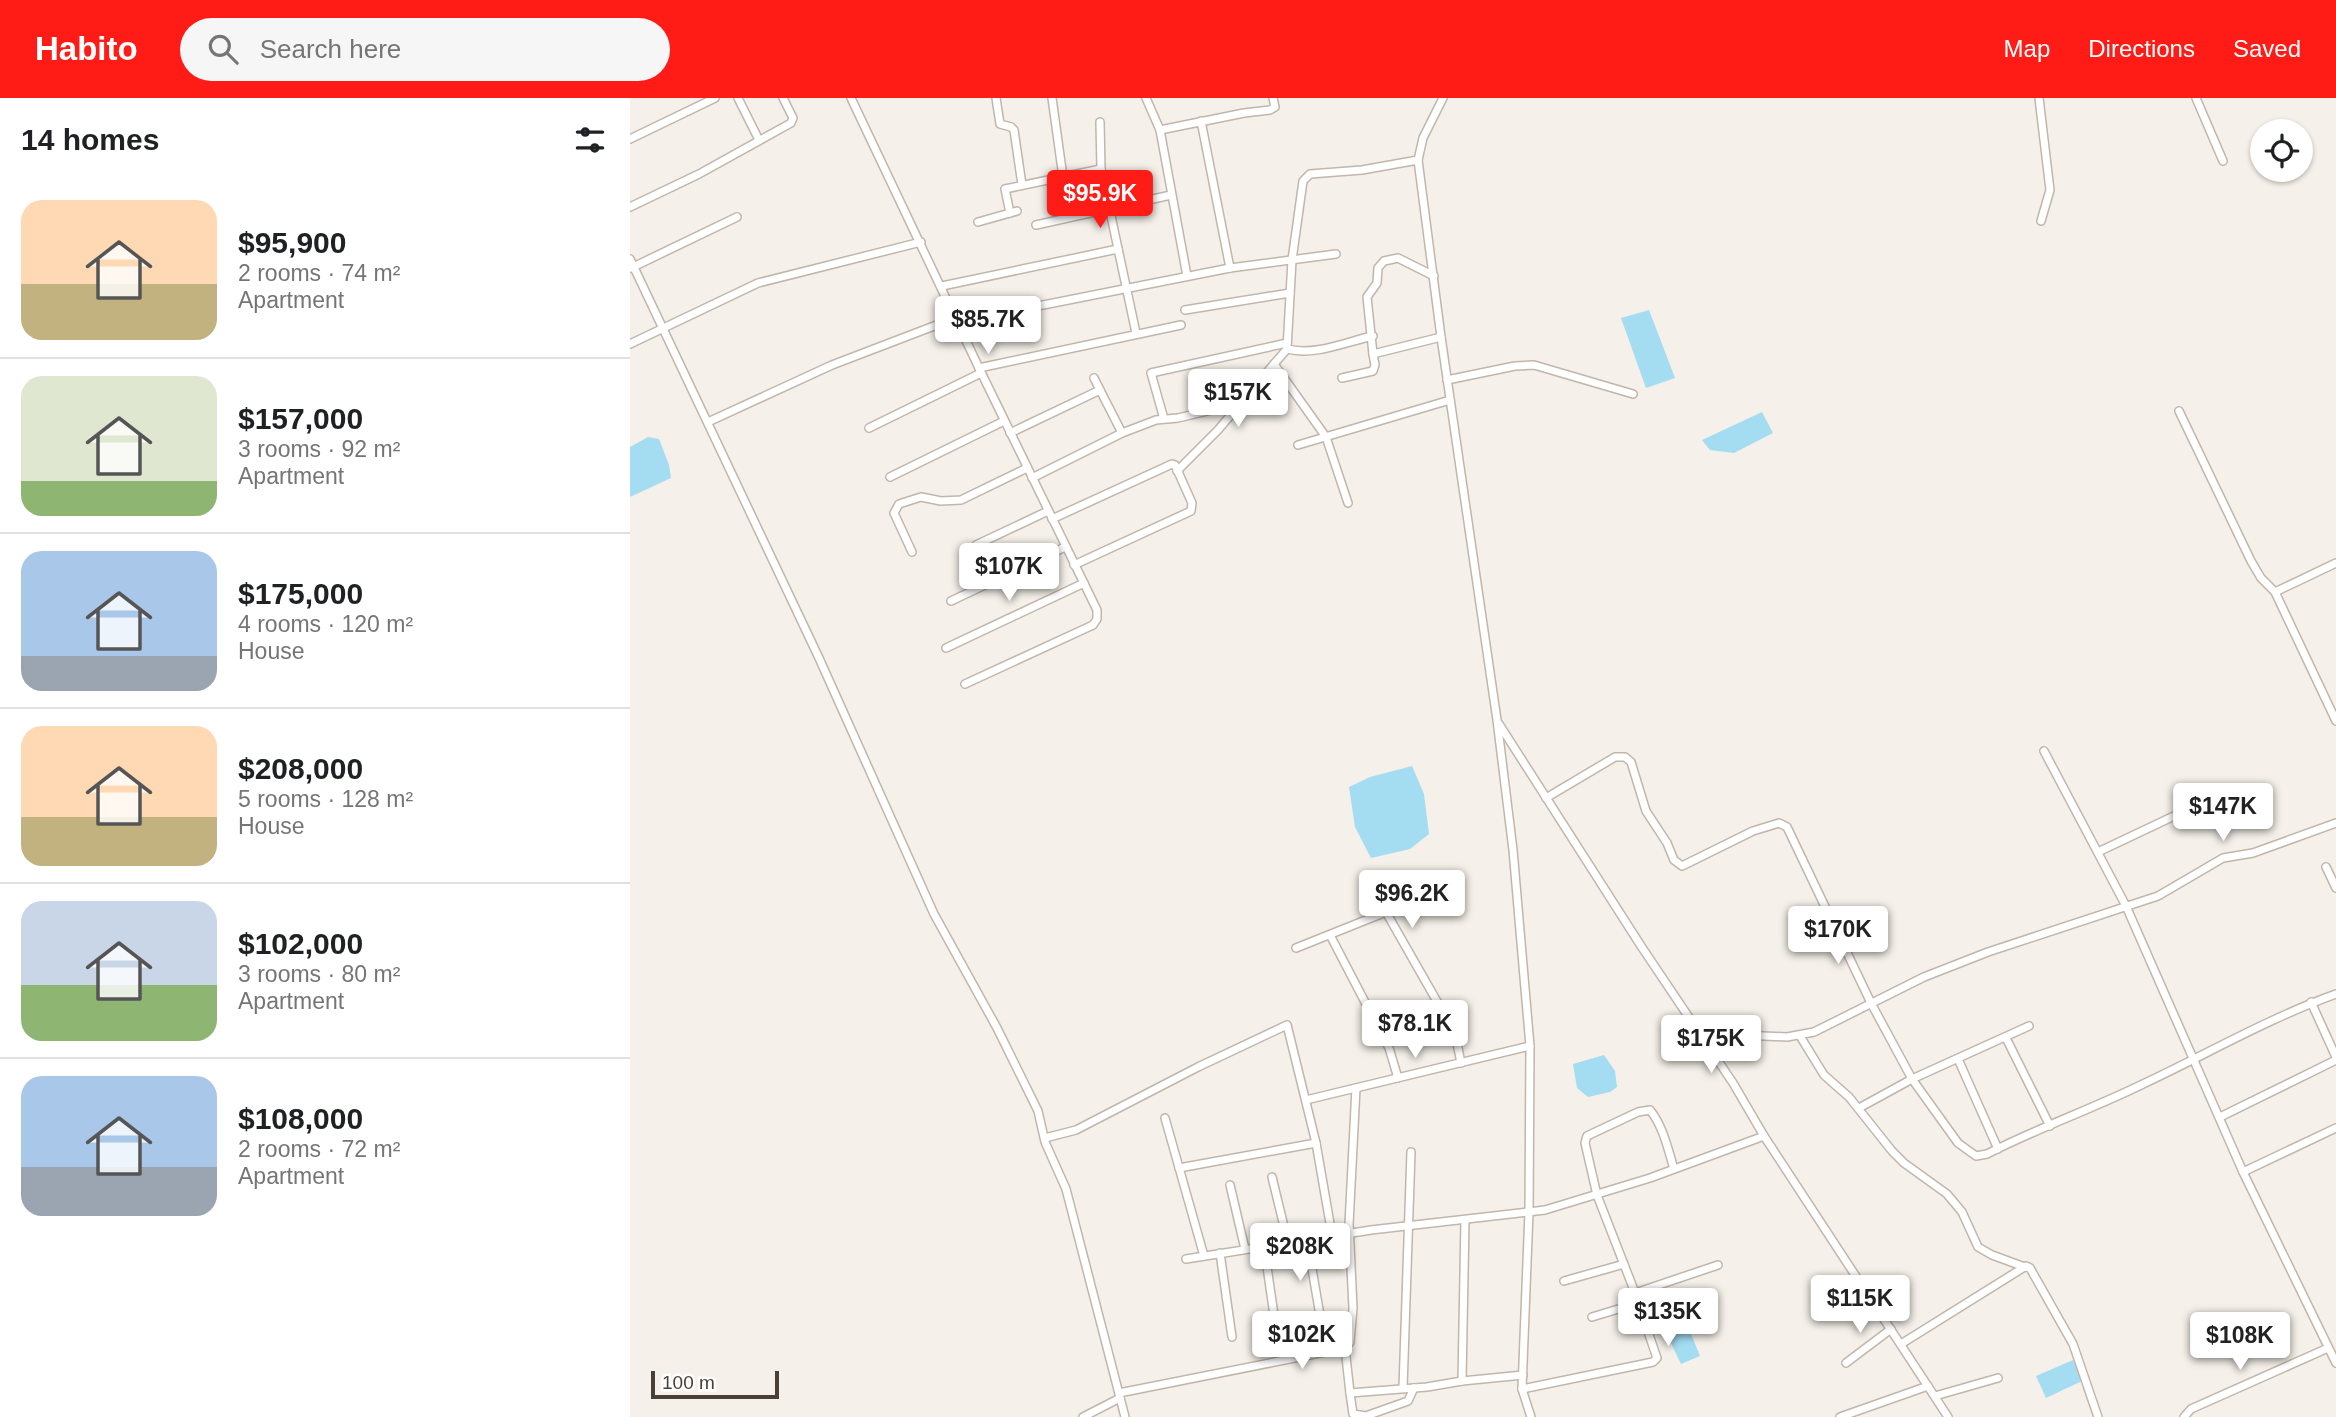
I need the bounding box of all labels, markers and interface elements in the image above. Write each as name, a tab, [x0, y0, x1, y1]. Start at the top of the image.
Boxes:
search box	[180, 18, 670, 81]
text: Habito	[35, 30, 138, 67]
icon: search	[204, 30, 242, 68]
text: Search here	[260, 34, 401, 64]
text: Map	[2004, 35, 2050, 62]
text: Directions	[2088, 35, 2195, 62]
text: Saved	[2233, 35, 2301, 62]
map controls	[2250, 119, 2313, 182]
button: locate	[2250, 119, 2313, 182]
icon: filters	[571, 121, 609, 159]
text: 14 homes	[21, 123, 159, 156]
pin: $95.9K	[1043, 170, 1157, 230]
text: $95.9K	[1063, 180, 1137, 206]
text: $95,900	[238, 226, 346, 259]
icon: home	[77, 228, 161, 312]
text: 2 rooms · 74 m²	[238, 260, 400, 286]
text: Apartment	[238, 287, 344, 313]
pin: $85.7K	[931, 296, 1045, 356]
text: $85.7K	[951, 306, 1025, 332]
pin: $157K	[1189, 370, 1287, 429]
text: $157K	[1204, 379, 1272, 405]
text: $157,000	[238, 402, 363, 435]
icon: home	[77, 404, 161, 488]
text: 3 rooms · 92 m²	[238, 436, 400, 462]
text: Apartment	[238, 463, 344, 489]
pin: $107K	[960, 544, 1058, 603]
text: $107K	[975, 553, 1043, 579]
text: $175,000	[238, 577, 363, 610]
icon: home	[77, 579, 161, 663]
text: 4 rooms · 120 m²	[238, 611, 413, 637]
text: House	[238, 638, 304, 664]
text: $208,000	[238, 752, 363, 785]
icon: home	[77, 754, 161, 838]
pin: $147K	[2174, 784, 2272, 843]
text: 5 rooms · 128 m²	[238, 786, 413, 812]
text: $147K	[2189, 793, 2257, 819]
text: House	[238, 813, 304, 839]
pin: $96.2K	[1355, 870, 1469, 930]
text: $96.2K	[1375, 880, 1449, 906]
pin: $170K	[1789, 906, 1887, 966]
text: $170K	[1804, 916, 1872, 942]
text: $102,000	[238, 927, 363, 960]
icon: home	[77, 929, 161, 1013]
text: 3 rooms · 80 m²	[238, 961, 400, 987]
text: Apartment	[238, 988, 344, 1014]
pin: $78.1K	[1358, 1000, 1472, 1060]
text: $78.1K	[1378, 1010, 1452, 1036]
pin: $175K	[1662, 1016, 1760, 1075]
text: $175K	[1677, 1025, 1745, 1051]
text: $108,000	[238, 1102, 363, 1135]
icon: home	[77, 1104, 161, 1188]
text: 2 rooms · 72 m²	[238, 1136, 400, 1162]
text: Apartment	[238, 1163, 344, 1189]
pin: $208K	[1251, 1224, 1349, 1283]
text: $208K	[1266, 1233, 1334, 1259]
pin: $115K	[1811, 1276, 1909, 1335]
text: $115K	[1827, 1285, 1893, 1311]
pin: $135K	[1619, 1288, 1717, 1348]
text: $135K	[1634, 1298, 1702, 1324]
pin: $102K	[1253, 1312, 1351, 1371]
pin: $108K	[2191, 1312, 2289, 1372]
text: $102K	[1268, 1321, 1336, 1347]
text: $108K	[2206, 1322, 2274, 1348]
scale bar	[651, 1368, 779, 1400]
text: 100 m	[662, 1372, 715, 1393]

